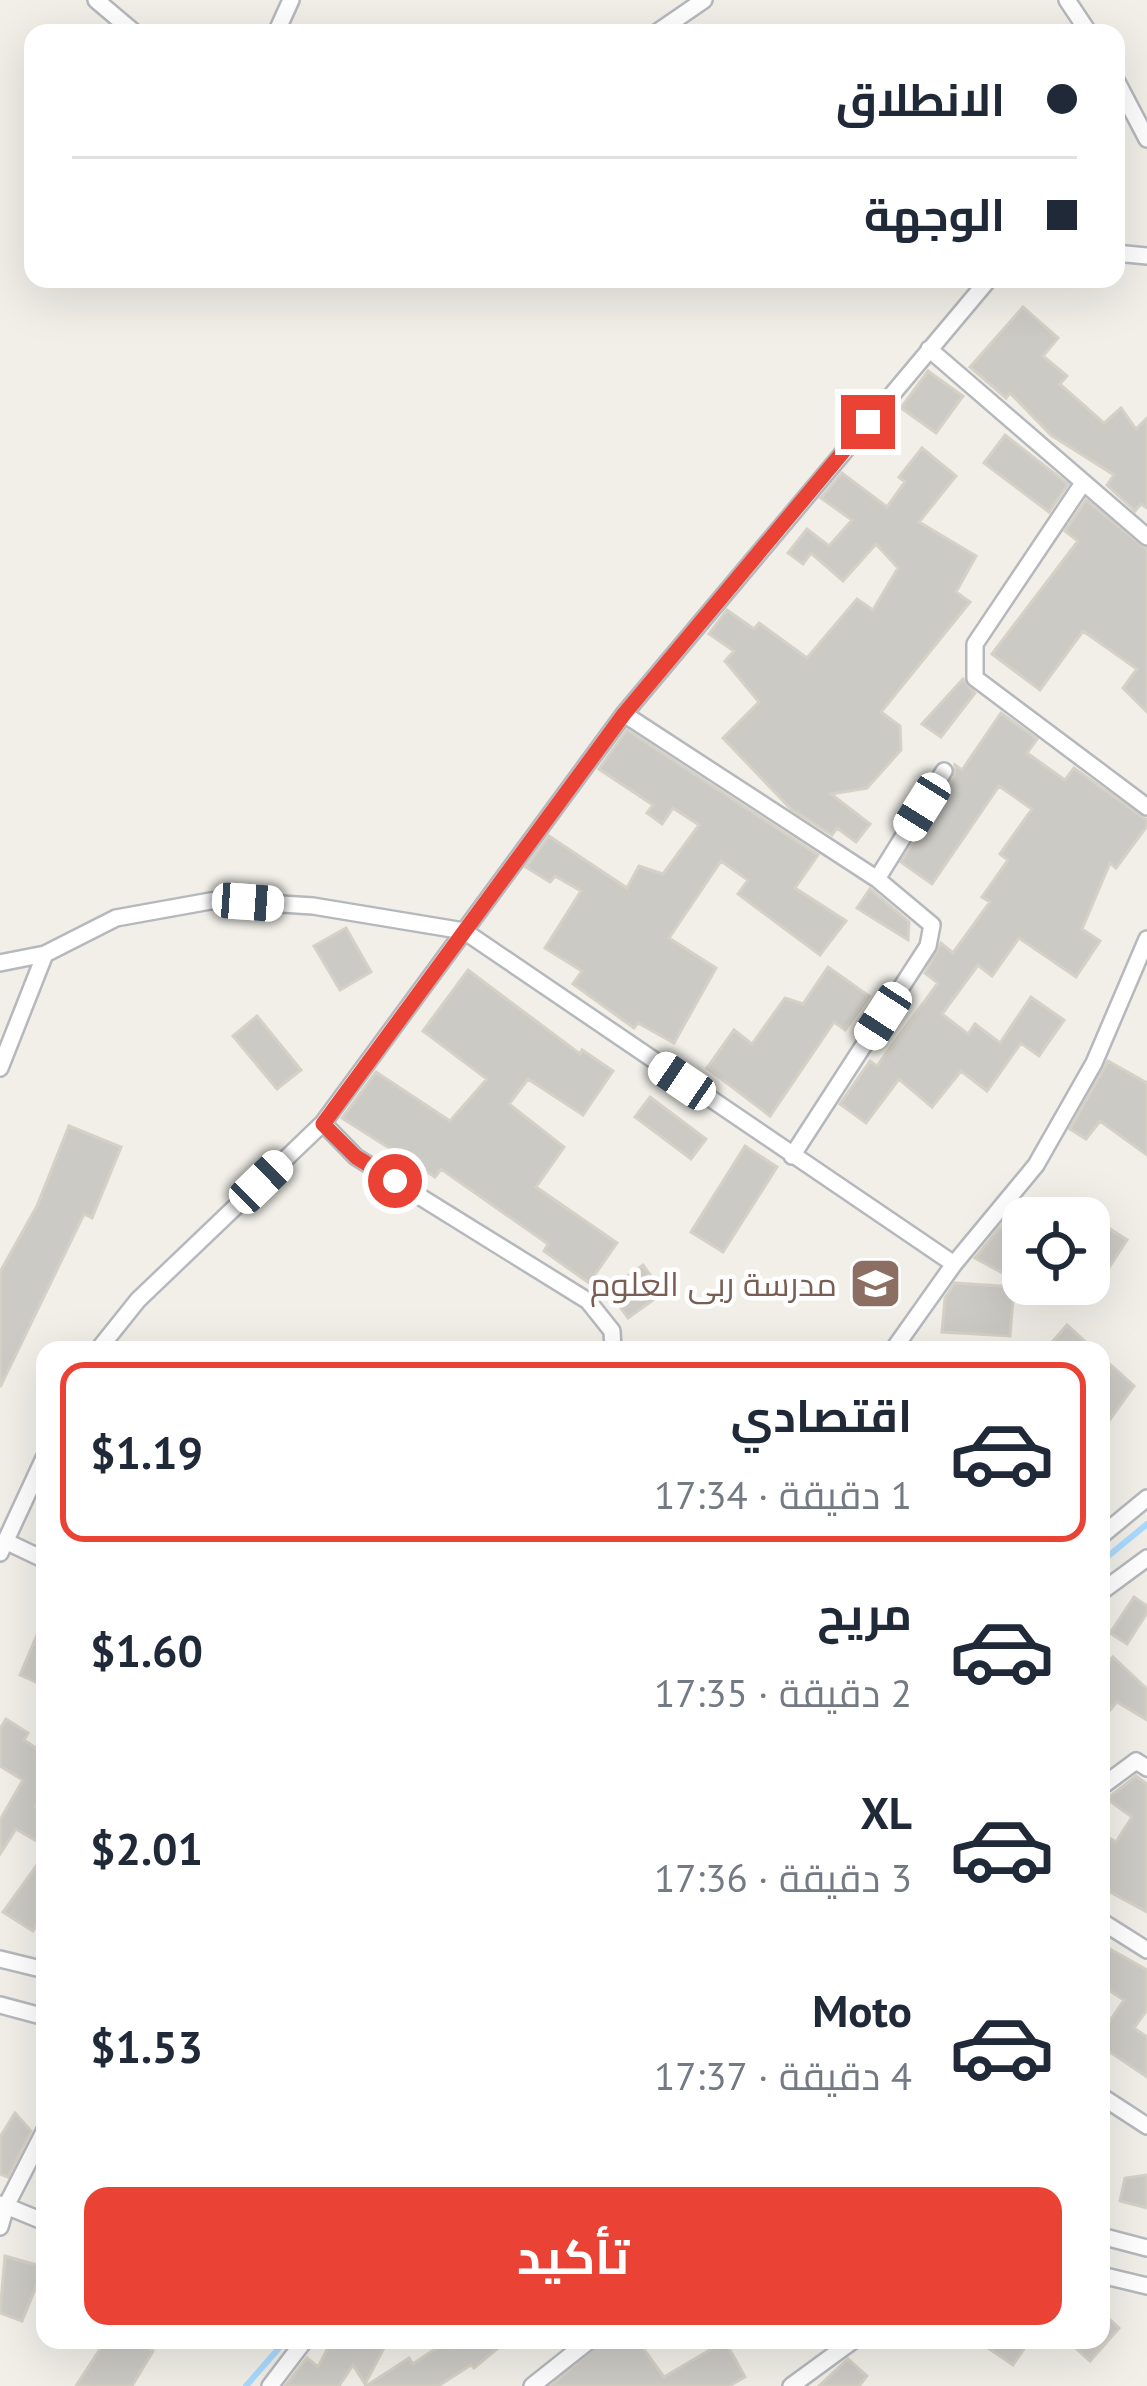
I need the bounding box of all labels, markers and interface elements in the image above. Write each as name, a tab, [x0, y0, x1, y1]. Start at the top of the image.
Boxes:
text: الانطلاق	[836, 70, 1005, 128]
text: الوجهة	[864, 185, 1005, 243]
route end	[841, 395, 895, 449]
car	[888, 767, 956, 847]
car	[211, 882, 285, 922]
car	[848, 976, 918, 1056]
car	[642, 1046, 722, 1116]
car	[223, 1144, 299, 1220]
route start	[368, 1154, 422, 1208]
map controls	[1002, 1197, 1110, 1305]
button: locate	[1002, 1197, 1110, 1305]
school or university icon: مدرسة ربى العلوم	[848, 1255, 904, 1311]
place label: مدرسة ربى العلوم	[590, 1262, 837, 1307]
text: اقتصادي	[731, 1386, 912, 1444]
icon: car	[948, 1398, 1056, 1506]
text: $1.19	[90, 1423, 203, 1481]
text: 1 دقيقة · 17:34	[654, 1469, 912, 1520]
text: مريح	[817, 1584, 912, 1642]
icon: car	[948, 1596, 1056, 1704]
text: $1.60	[90, 1621, 203, 1679]
text: 2 دقيقة · 17:35	[654, 1667, 912, 1718]
text: XL	[860, 1783, 912, 1841]
icon: car	[948, 1794, 1056, 1902]
text: $2.01	[90, 1819, 203, 1877]
text: 3 دقيقة · 17:36	[654, 1852, 912, 1903]
text: Moto	[812, 1981, 912, 2039]
icon: car	[948, 1992, 1056, 2100]
text: $1.53	[90, 2017, 203, 2075]
text: 4 دقيقة · 17:37	[654, 2050, 912, 2101]
button: تأكيد	[84, 2187, 1062, 2325]

